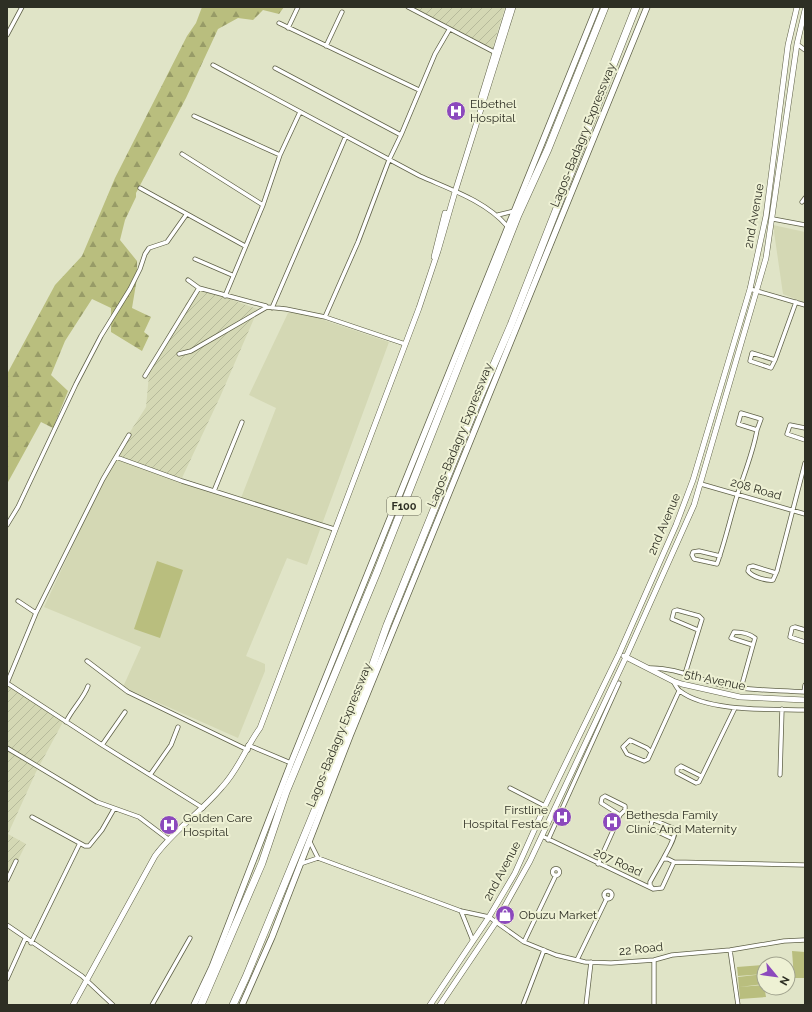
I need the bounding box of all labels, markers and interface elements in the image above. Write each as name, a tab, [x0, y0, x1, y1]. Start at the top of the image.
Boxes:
street label: Lagos-Badagry Expressway	[548, 60, 619, 209]
place label: Elbethel Hospital	[470, 97, 517, 125]
hospital icon: Elbethel Hospital	[445, 100, 467, 122]
street label: 2nd Avenue	[741, 183, 767, 249]
street label: Lagos-Badagry Expressway	[425, 360, 496, 509]
street label: 208 Road	[729, 475, 783, 503]
street label: 2nd Avenue	[645, 491, 683, 557]
road number: F100	[387, 497, 421, 515]
street label: Lagos-Badagry Expressway	[304, 660, 375, 809]
street label: 5th Avenue	[683, 667, 747, 693]
place label: Firstline Hospital Festac	[463, 803, 548, 831]
hospital icon: Firstline Hospital Festac	[551, 806, 573, 828]
place label: Bethesda Family Clinic And Maternity	[626, 808, 737, 836]
place label: Golden Care Hospital	[183, 811, 252, 839]
hospital icon: Bethesda Family Clinic And Maternity	[601, 811, 623, 833]
hospital icon: Golden Care Hospital	[158, 814, 180, 836]
street label: 2nd Avenue	[480, 839, 524, 903]
street label: 207 Road	[592, 845, 644, 879]
shop icon: Obuzu Market	[494, 904, 516, 926]
place label: Obuzu Market	[519, 908, 597, 922]
street label: 22 Road	[618, 940, 664, 958]
north arrow	[756, 956, 796, 996]
text: N	[777, 974, 792, 987]

